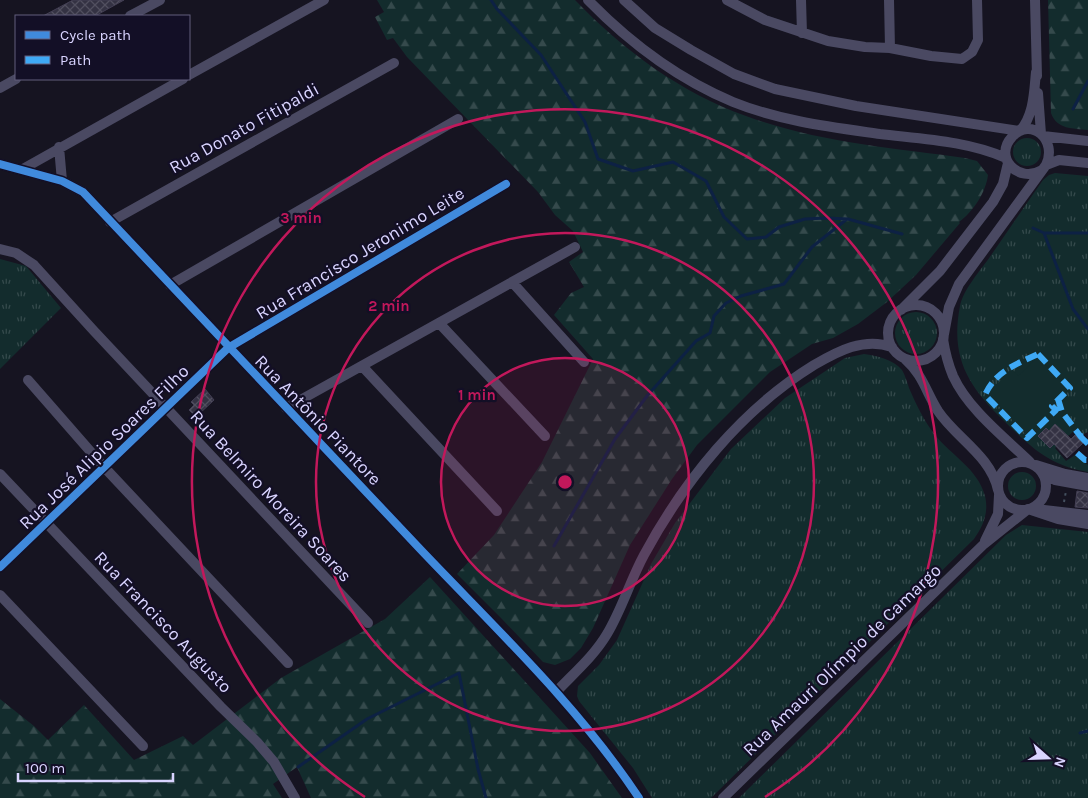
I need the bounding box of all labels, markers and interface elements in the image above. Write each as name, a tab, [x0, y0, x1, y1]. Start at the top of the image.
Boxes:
legend	[15, 15, 190, 80]
text: Cycle path	[60, 26, 131, 44]
text: Path	[60, 51, 91, 69]
street label: Rua Donato Fitipaldi	[165, 78, 323, 178]
street label: Rua Francisco Jeronimo Leite	[252, 182, 468, 324]
text: 3 min	[280, 209, 322, 227]
text: 2 min	[368, 297, 410, 315]
street label: Rua Antônio Piantore	[250, 350, 386, 490]
street label: Rua José Alipio Soares Filho	[15, 360, 193, 534]
text: 1 min	[458, 386, 496, 404]
street label: Rua Belmiro Moreira Soares	[186, 405, 356, 587]
centre of rings	[556, 473, 574, 491]
street label: Rua Francisco Augusto	[90, 546, 236, 698]
street label: Rua Amauri Olímpio de Camargo	[738, 559, 946, 761]
north arrow	[1023, 733, 1073, 783]
scale bar	[18, 750, 172, 782]
text: N	[1050, 755, 1069, 770]
text: 100 m	[25, 759, 65, 777]

